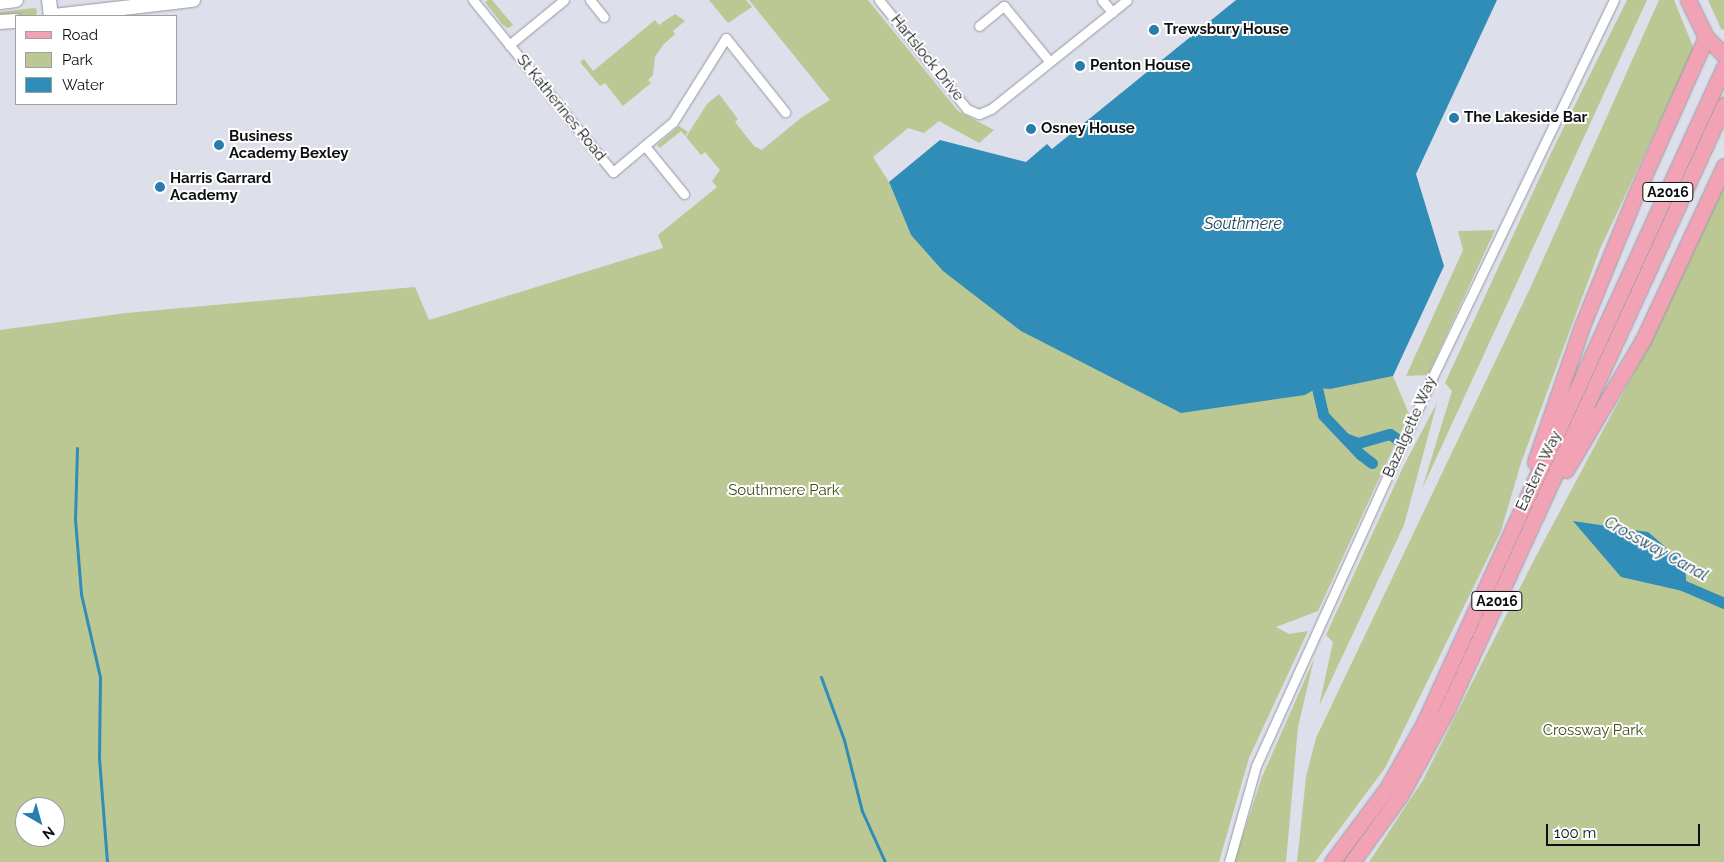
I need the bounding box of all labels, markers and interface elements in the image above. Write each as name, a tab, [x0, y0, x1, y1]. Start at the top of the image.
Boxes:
street label: Hartslock Drive	[887, 11, 967, 105]
legend	[15, 15, 178, 105]
place label: Trewsbury House	[1164, 21, 1289, 39]
marker: Trewsbury House	[1148, 24, 1160, 36]
text: Road	[62, 26, 98, 44]
text: Park	[62, 51, 93, 69]
street label: St Katherines Road	[513, 51, 609, 165]
place label: Penton House	[1090, 57, 1190, 75]
marker: Penton House	[1074, 60, 1086, 72]
text: Water	[62, 76, 104, 94]
place label: The Lakeside Bar	[1464, 109, 1587, 127]
marker: The Lakeside Bar	[1448, 112, 1460, 124]
place label: Osney House	[1041, 120, 1135, 138]
marker: Osney House	[1025, 123, 1037, 135]
place label: Business Academy Bexley	[229, 127, 349, 162]
marker: Business Academy Bexley	[213, 139, 225, 151]
place label: Harris Garrard Academy	[170, 169, 271, 204]
road number: A2016	[1642, 180, 1694, 203]
marker: Harris Garrard Academy	[154, 181, 166, 193]
water label: Southmere	[1204, 214, 1282, 234]
street label: Bazalgette Way	[1380, 373, 1440, 481]
street label: Eastern Way	[1512, 428, 1566, 514]
park label: Southmere Park	[728, 482, 840, 500]
water label: Crossway Canal	[1601, 513, 1711, 585]
road number: A2016	[1471, 590, 1523, 612]
park label: Crossway Park	[1542, 722, 1644, 740]
north arrow	[15, 797, 65, 847]
scale bar	[1549, 814, 1703, 846]
text: N	[39, 823, 58, 843]
text: 100 m	[1554, 824, 1596, 842]

